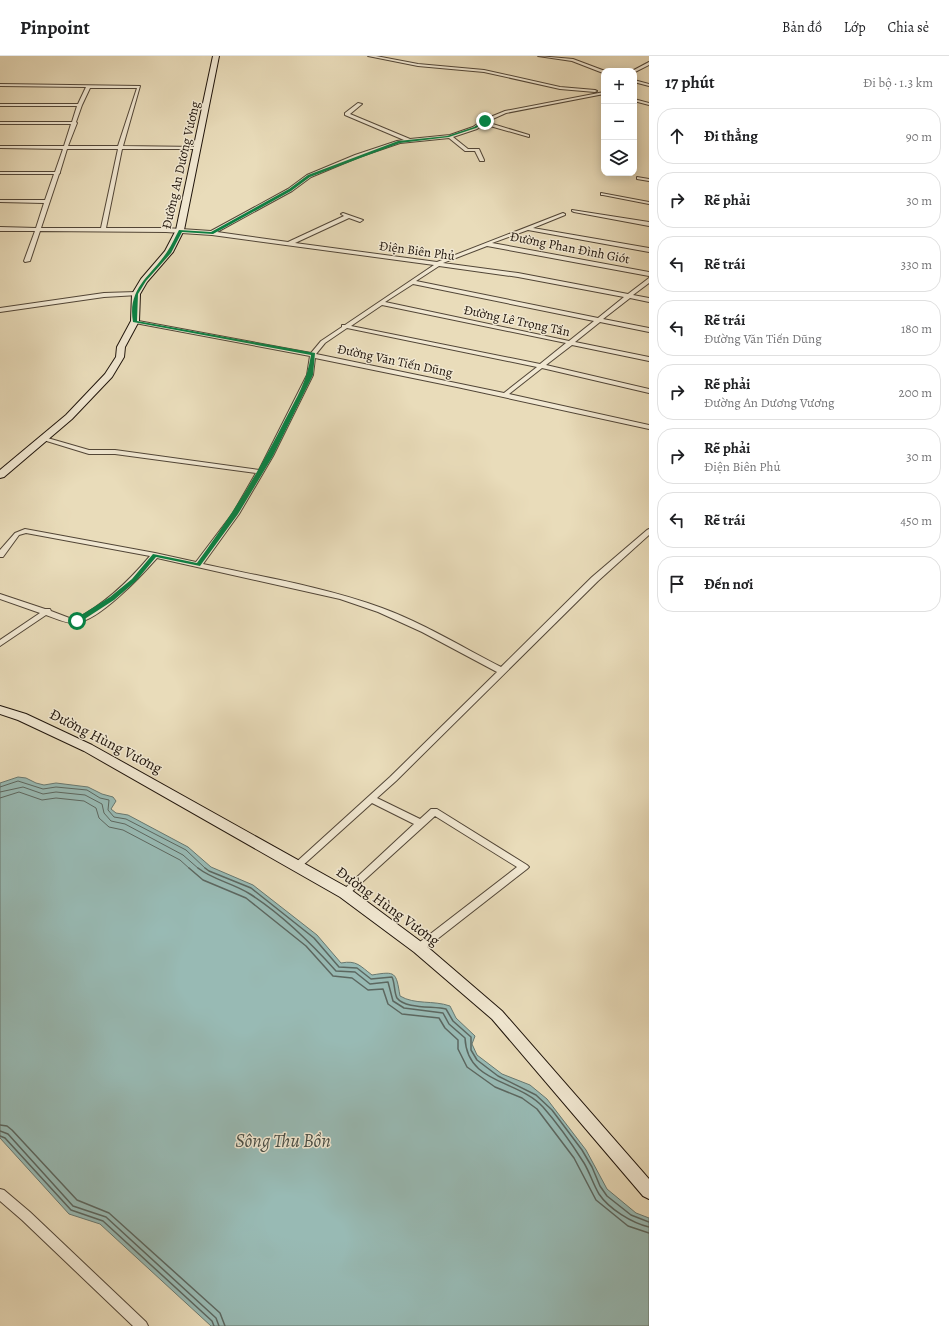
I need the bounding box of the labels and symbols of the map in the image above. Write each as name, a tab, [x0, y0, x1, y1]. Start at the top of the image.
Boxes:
street label: Đường An Dương Vương	[158, 99, 204, 231]
route end	[476, 112, 494, 130]
street label: Đường Phan Đình Giót	[509, 228, 632, 268]
street label: Điện Biên Phủ	[378, 237, 456, 264]
street label: Đường Lê Trọng Tấn	[462, 301, 572, 340]
street label: Đường Văn Tiến Dũng	[336, 340, 455, 381]
route start	[68, 612, 86, 630]
street label: Đường Hùng Vương	[46, 704, 166, 778]
street label: Đường Hùng Vương	[332, 862, 444, 951]
water label: Sông Thu Bồn	[235, 1128, 331, 1154]

